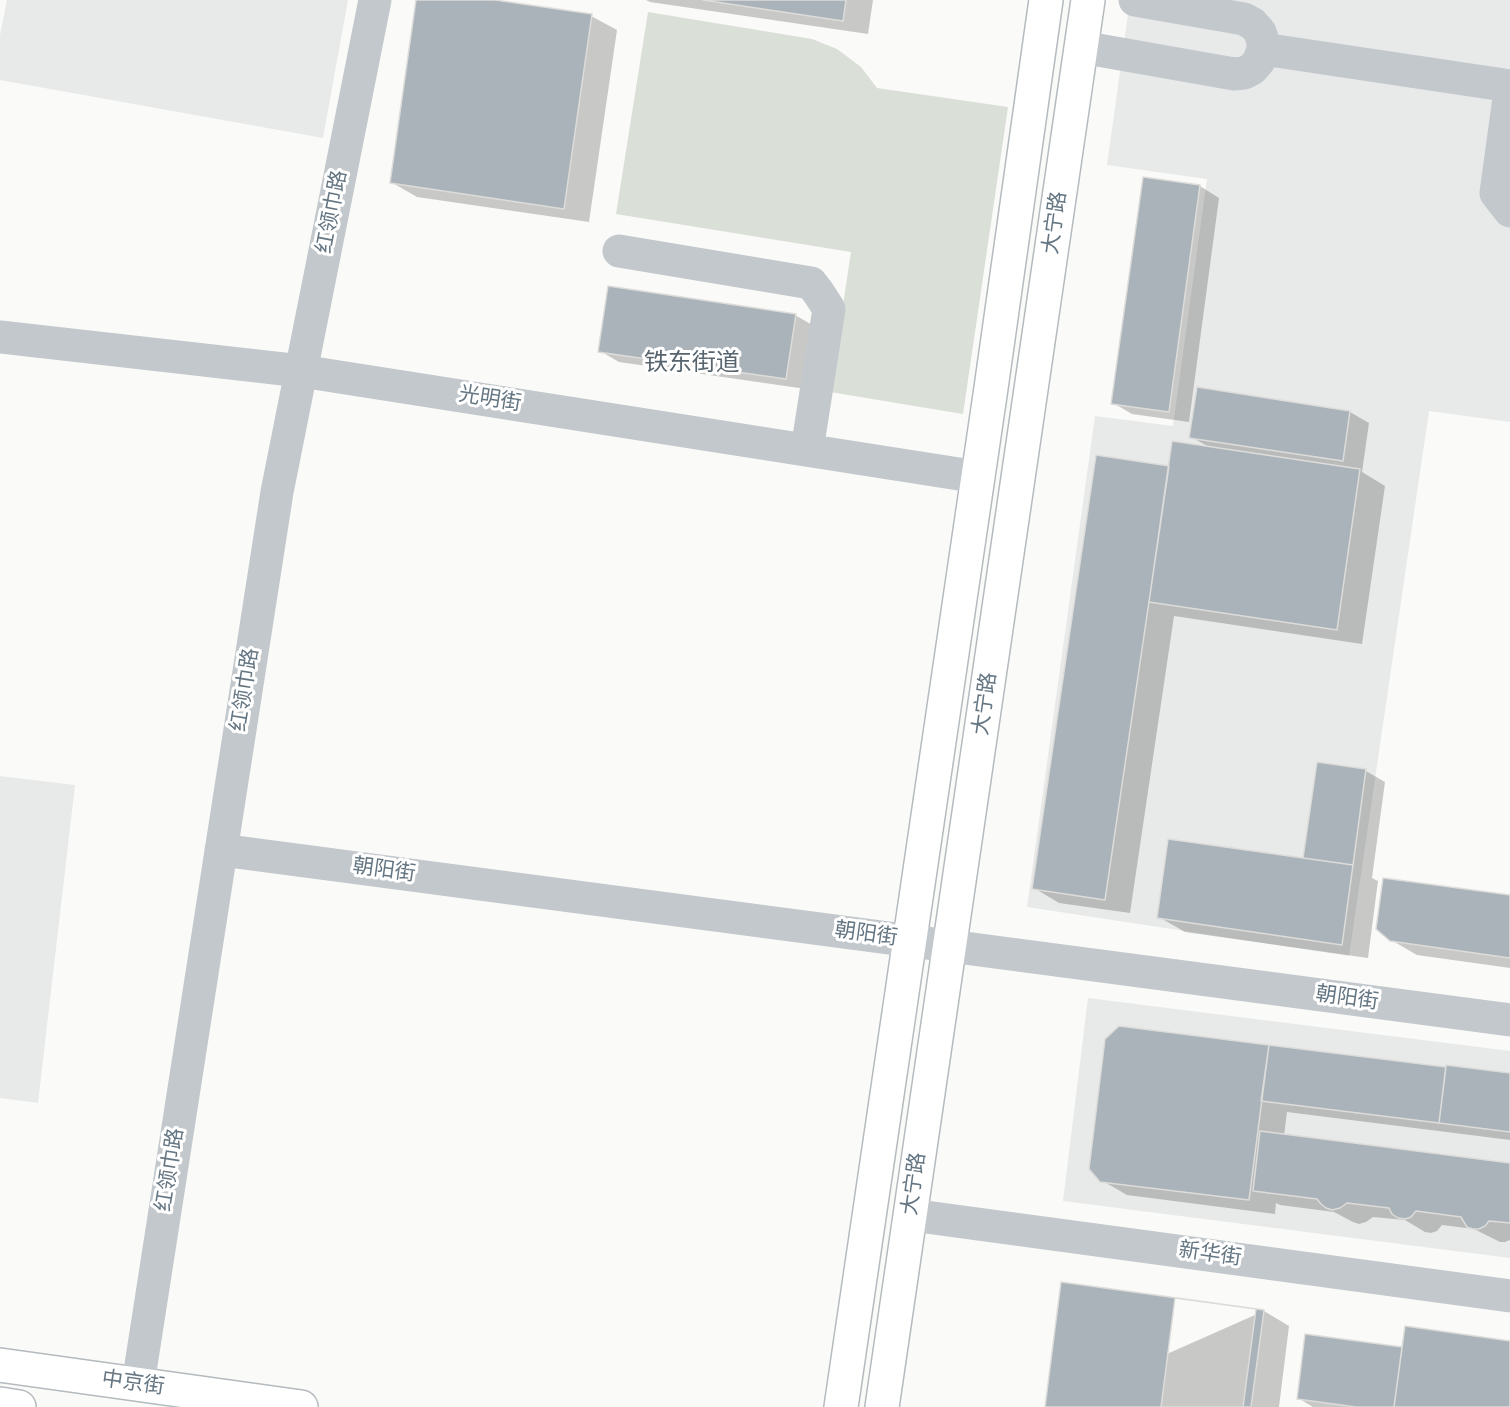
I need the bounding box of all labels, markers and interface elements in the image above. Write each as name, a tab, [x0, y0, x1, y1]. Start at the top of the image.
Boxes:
street label: 红领巾路	[313, 168, 353, 256]
street label: 大宁路	[1039, 190, 1073, 256]
district label: 铁东街道	[644, 350, 740, 378]
street label: 光明街	[457, 383, 523, 417]
street label: 红领巾路	[227, 647, 265, 733]
street label: 大宁路	[969, 671, 1003, 737]
street label: 朝阳街	[351, 854, 417, 888]
street label: 朝阳街	[833, 918, 899, 952]
street label: 朝阳街	[1314, 982, 1380, 1016]
street label: 红领巾路	[152, 1127, 190, 1213]
street label: 大宁路	[898, 1151, 932, 1217]
street label: 新华街	[1177, 1238, 1243, 1272]
street label: 中京街	[100, 1367, 166, 1401]

